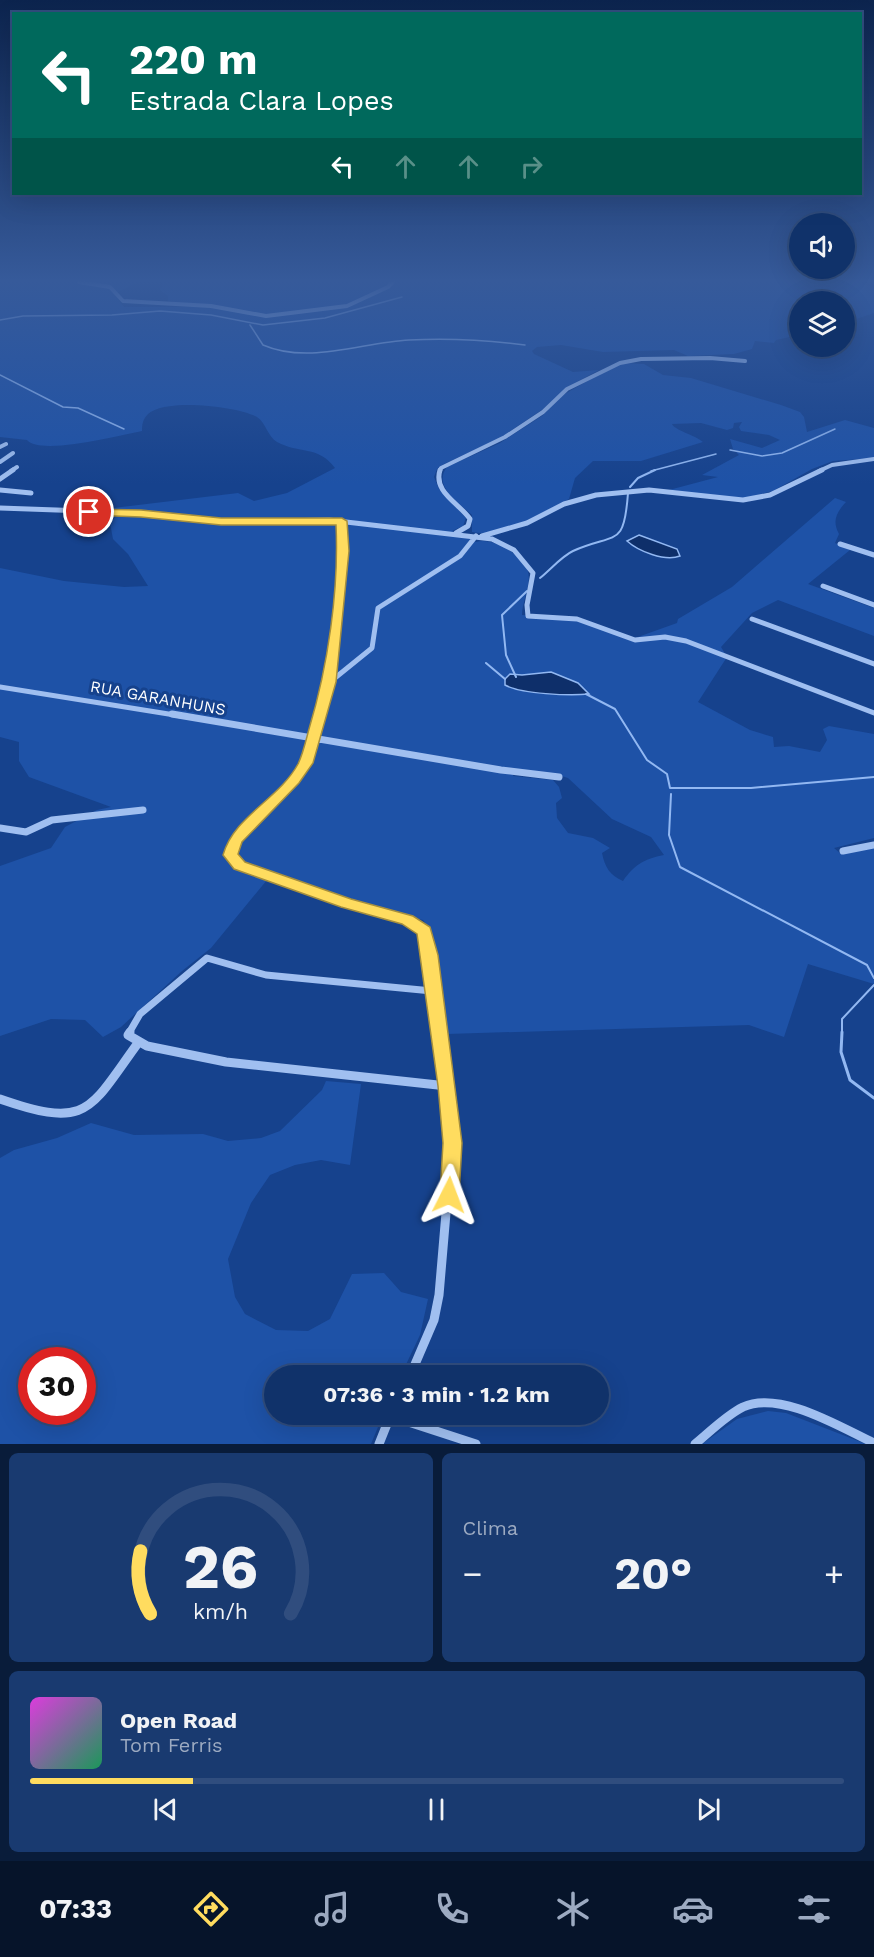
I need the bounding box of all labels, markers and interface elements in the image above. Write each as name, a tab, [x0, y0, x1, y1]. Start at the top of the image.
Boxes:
text: 220 m	[129, 35, 258, 84]
icon: left	[30, 36, 108, 114]
text: Estrada Clara Lopes	[129, 85, 394, 117]
icon: left	[326, 150, 359, 183]
icon: ahead	[389, 150, 422, 183]
icon: ahead	[452, 150, 485, 183]
icon: right	[515, 150, 548, 183]
map controls	[789, 213, 855, 357]
button: sound	[789, 213, 855, 279]
button: layers	[789, 291, 855, 357]
pin	[63, 486, 114, 537]
icon: arrive	[72, 495, 105, 528]
street label: RUA GARANHUNS	[89, 677, 227, 719]
position arrow	[417, 1163, 481, 1227]
speed limit sign: 30	[18, 1347, 96, 1425]
text: 07:36 · 3 min · 1.2 km	[323, 1382, 550, 1407]
text: Clima	[463, 1516, 518, 1540]
text: 26	[183, 1530, 259, 1603]
text: 20°	[614, 1547, 692, 1600]
text: −	[463, 1554, 482, 1593]
text: +	[824, 1554, 844, 1593]
text: km/h	[193, 1600, 248, 1625]
text: Open Road	[120, 1708, 237, 1733]
text: Tom Ferris	[120, 1733, 223, 1757]
icon: previous	[149, 1793, 182, 1826]
icon: pause	[420, 1793, 453, 1826]
icon: next	[692, 1793, 725, 1826]
icon: directions	[190, 1888, 232, 1930]
icon: music	[311, 1888, 353, 1930]
icon: phone	[431, 1888, 473, 1930]
icon: climate	[552, 1888, 594, 1930]
icon: car	[672, 1888, 714, 1930]
icon: filters	[793, 1888, 835, 1930]
text: 07:33	[39, 1893, 112, 1925]

